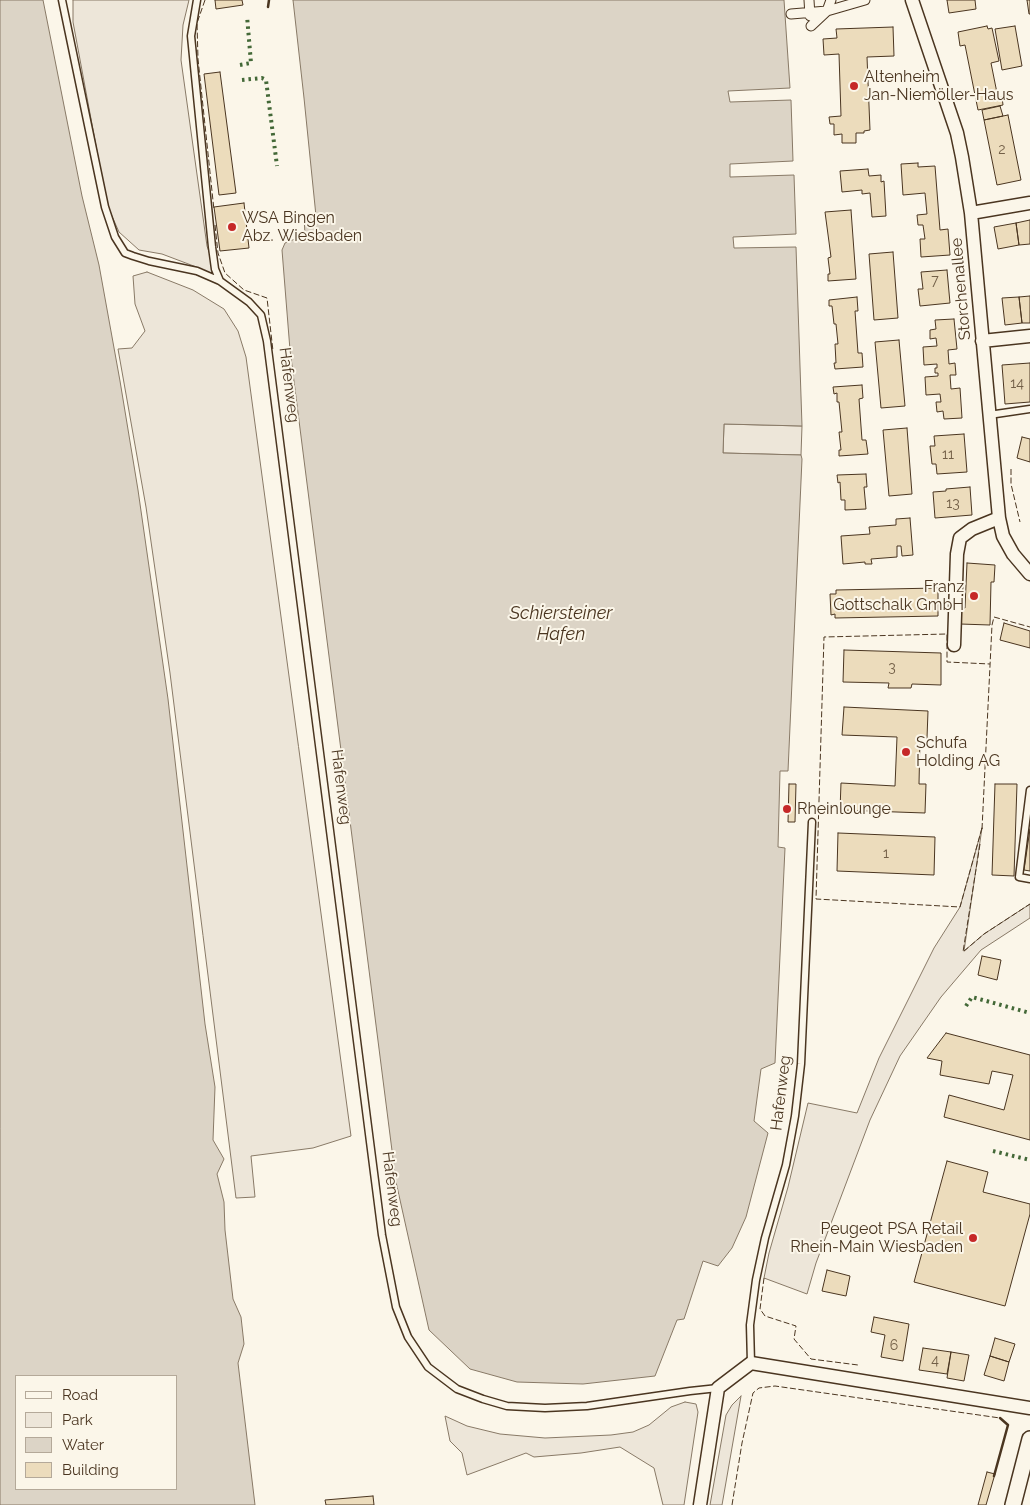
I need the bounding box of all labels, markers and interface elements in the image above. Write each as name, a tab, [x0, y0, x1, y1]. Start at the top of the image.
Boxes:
place label: Altenheim Jan-Niemöller-Haus	[864, 67, 1013, 105]
marker: Altenheim Jan-Niemöller-Haus	[848, 80, 860, 92]
house number: 2	[998, 142, 1006, 158]
place label: WSA Bingen Abz. Wiesbaden	[242, 208, 362, 246]
marker: WSA Bingen Abz. Wiesbaden	[226, 221, 238, 233]
street label: Storchenallee	[947, 237, 975, 341]
house number: 7	[931, 273, 939, 289]
street label: Hafenweg	[275, 346, 303, 424]
house number: 14	[1010, 376, 1024, 392]
house number: 11	[942, 447, 954, 463]
house number: 13	[946, 496, 960, 512]
place label: Franz Gottschalk GmbH	[833, 577, 964, 615]
marker: Franz Gottschalk GmbH	[968, 590, 980, 602]
water label: Schiersteiner Hafen	[509, 603, 613, 646]
house number: 3	[888, 660, 896, 676]
place label: Schufa Holding AG	[916, 733, 1000, 771]
marker: Schufa Holding AG	[900, 746, 912, 758]
street label: Hafenweg	[327, 748, 355, 826]
place label: Rheinlounge	[797, 799, 891, 819]
marker: Rheinlounge	[781, 803, 793, 815]
house number: 1	[883, 846, 889, 862]
street label: Hafenweg	[767, 1054, 795, 1132]
street label: Hafenweg	[378, 1150, 406, 1228]
place label: Peugeot PSA Retail Rhein-Main Wiesbaden	[790, 1219, 963, 1257]
marker: Peugeot PSA Retail Rhein-Main Wiesbaden	[967, 1232, 979, 1244]
house number: 6	[890, 1338, 898, 1354]
house number: 4	[931, 1353, 939, 1369]
legend	[15, 1375, 178, 1490]
text: Road	[62, 1386, 98, 1404]
text: Park	[62, 1411, 93, 1429]
text: Water	[62, 1436, 104, 1454]
text: Building	[62, 1461, 119, 1479]

